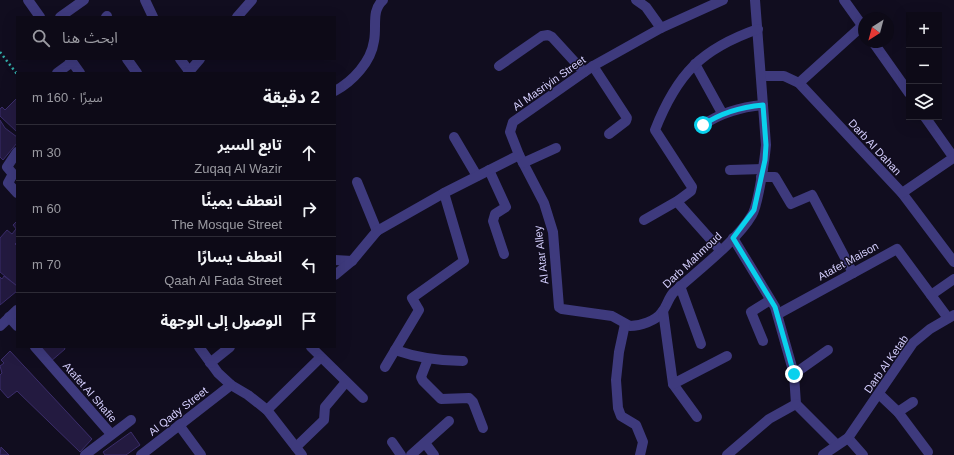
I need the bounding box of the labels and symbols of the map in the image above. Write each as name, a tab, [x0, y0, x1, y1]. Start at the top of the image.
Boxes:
north arrow	[858, 12, 894, 48]
street label: Al Masriyin Street	[510, 53, 588, 113]
route start	[694, 116, 712, 134]
street label: Darb Al Dahan	[846, 117, 904, 177]
street label: Al Atar Alley	[531, 225, 551, 285]
street label: Darb Mahmoud	[660, 230, 724, 290]
street label: Atafet Maison	[816, 239, 880, 283]
street label: Darb Al Ketab	[862, 333, 910, 395]
street label: Atafet Al Shafie	[61, 360, 119, 424]
route end	[785, 365, 803, 383]
street label: Al Qady Street	[146, 384, 210, 438]

